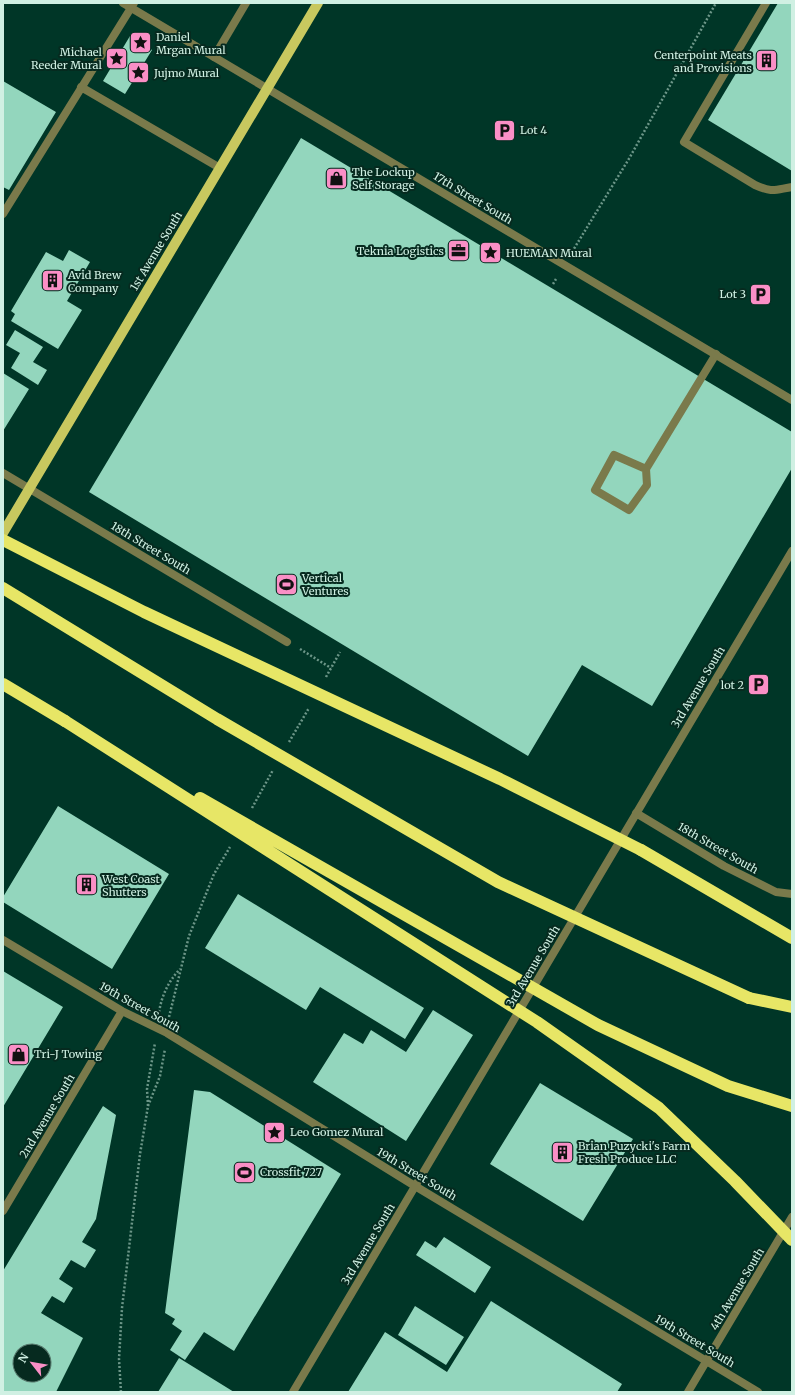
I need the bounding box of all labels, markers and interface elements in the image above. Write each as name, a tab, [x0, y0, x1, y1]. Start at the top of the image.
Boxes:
place icon: Daniel Mrgan Mural	[127, 30, 153, 56]
place label: Daniel Mrgan Mural	[156, 30, 226, 57]
place label: Michael Reeder Mural	[31, 45, 103, 72]
place icon: Michael Reeder Mural	[104, 45, 130, 71]
place label: Centerpoint Meats and Provisions	[654, 48, 752, 75]
building icon: Centerpoint Meats and Provisions	[754, 48, 780, 74]
place icon: Jujmo Mural	[125, 60, 151, 86]
place label: Jujmo Mural	[153, 66, 220, 80]
parking icon: Lot 4	[492, 117, 518, 143]
place label: Lot 4	[520, 123, 547, 137]
shop icon: The Lockup Self Storage	[323, 165, 349, 191]
place label: The Lockup Self Storage	[352, 165, 415, 192]
street label: 17th Street South	[431, 169, 516, 228]
street label: 1st Avenue South	[127, 208, 185, 293]
office icon: Teknia Logistics	[446, 238, 472, 264]
place icon: HUEMAN Mural	[478, 240, 504, 266]
place label: Teknia Logistics	[357, 244, 444, 258]
place label: HUEMAN Mural	[506, 246, 593, 260]
building icon: Avid Brew Company	[40, 268, 66, 294]
place label: Avid Brew Company	[67, 268, 122, 295]
parking icon: Lot 3	[748, 281, 774, 307]
place label: Lot 3	[719, 287, 746, 301]
street label: 18th Street South	[109, 519, 194, 578]
sports icon: Vertical Ventures	[274, 571, 300, 597]
place label: Vertical Ventures	[301, 571, 349, 598]
street label: 3rd Avenue South	[668, 643, 728, 730]
parking icon: lot 2	[746, 672, 772, 698]
place label: lot 2	[721, 678, 744, 692]
street label: 18th Street South	[675, 819, 761, 877]
building icon: West Coast Shutters	[73, 872, 99, 898]
place label: West Coast Shutters	[101, 872, 161, 899]
street label: 3rd Avenue South	[503, 922, 563, 1009]
street label: 19th Street South	[97, 979, 184, 1035]
shop icon: Tri-J Towing	[6, 1041, 32, 1067]
place label: Tri-J Towing	[34, 1047, 102, 1061]
street label: 2nd Avenue South	[16, 1071, 78, 1161]
place icon: Leo Gomez Mural	[261, 1119, 287, 1145]
place label: Leo Gomez Mural	[290, 1125, 384, 1139]
building icon: Brian Puzycki's Farm Fresh Produce LLC	[549, 1139, 575, 1165]
place label: Brian Puzycki's Farm Fresh Produce LLC	[578, 1139, 690, 1166]
street label: 19th Street South	[375, 1145, 460, 1204]
sports icon: Crossfit 727	[231, 1159, 257, 1185]
place label: Crossfit 727	[260, 1165, 322, 1179]
street label: 3rd Avenue South	[338, 1200, 398, 1287]
street label: 4th Avenue South	[707, 1245, 767, 1333]
street label: 19th Street South	[653, 1312, 738, 1371]
north arrow	[12, 1343, 52, 1383]
text: N	[15, 1350, 32, 1365]

